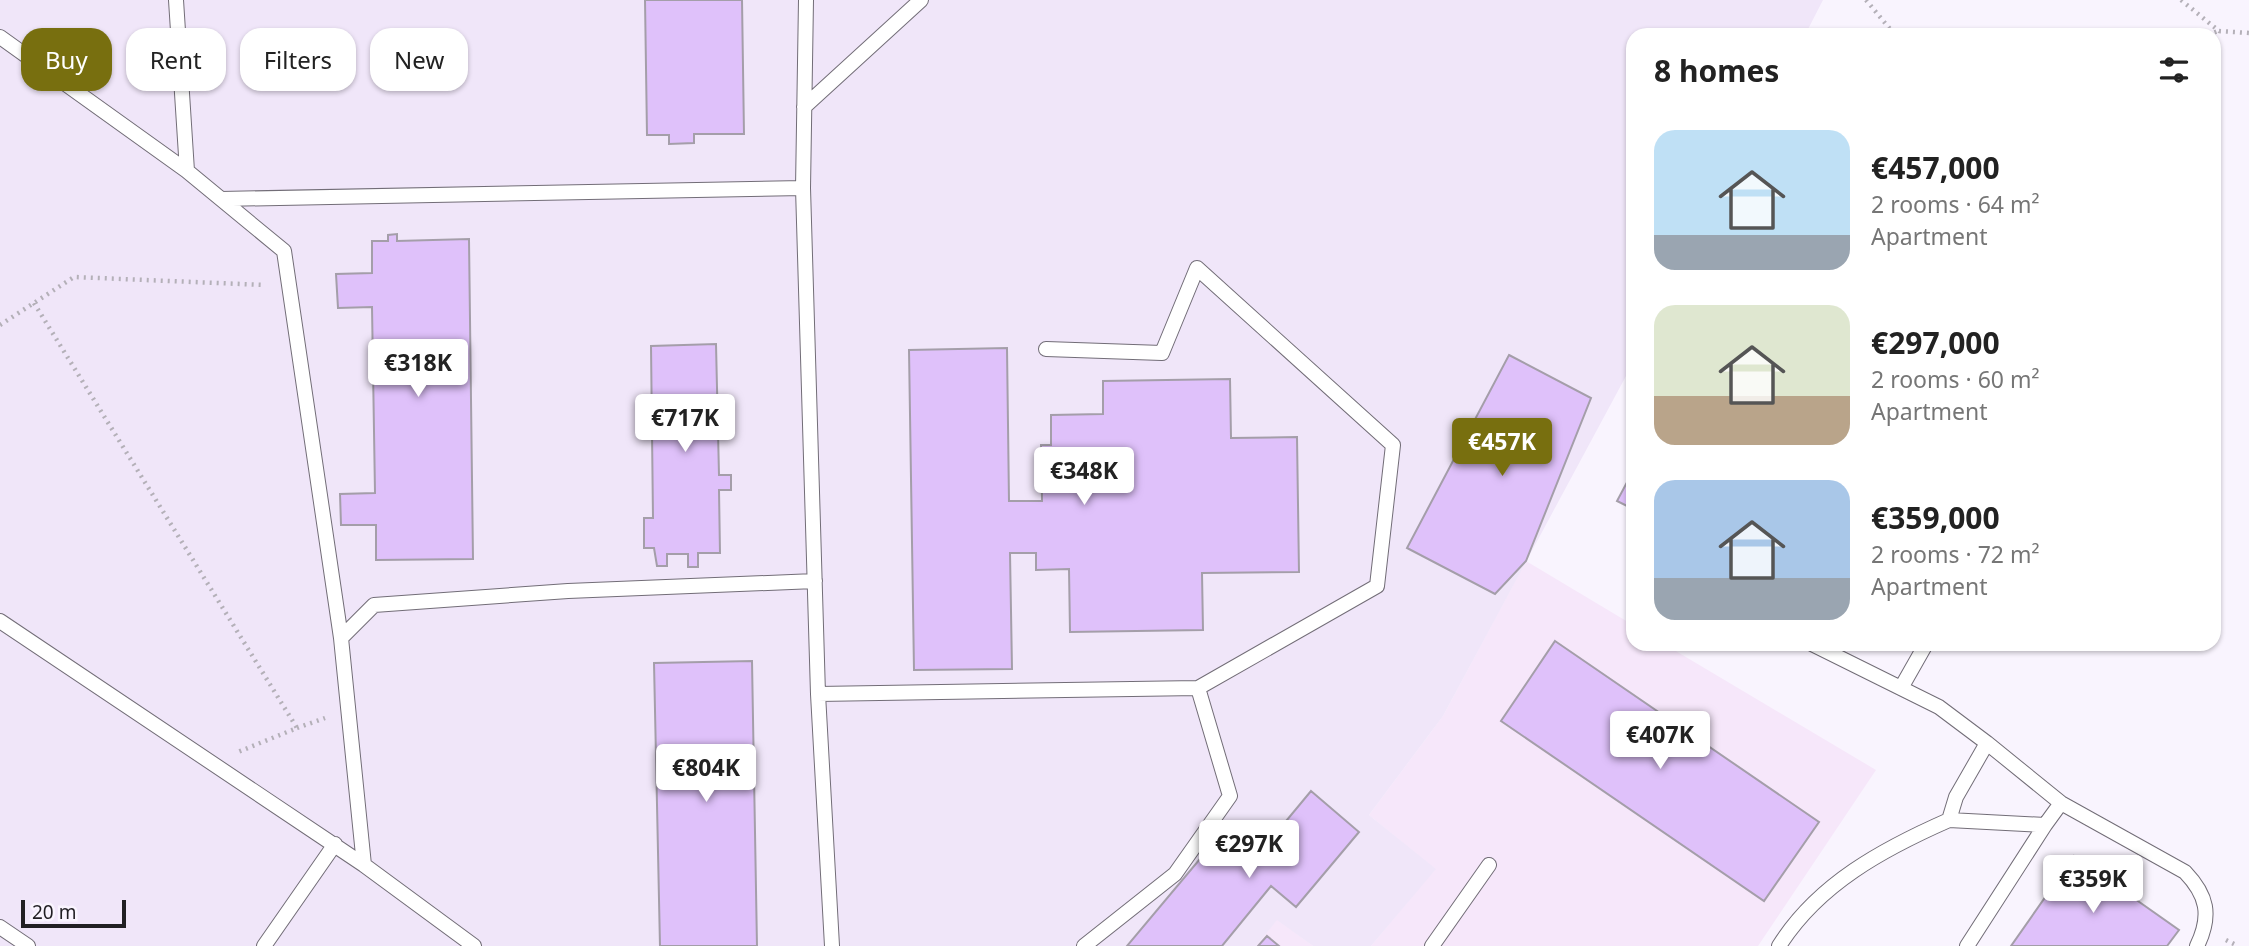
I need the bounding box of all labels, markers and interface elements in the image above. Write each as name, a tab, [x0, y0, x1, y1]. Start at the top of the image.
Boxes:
chip: Buy	[21, 28, 112, 91]
chip: Rent	[126, 28, 226, 91]
chip: Filters	[240, 28, 356, 91]
chip: New	[370, 28, 468, 91]
text: 8 homes	[1654, 50, 1779, 91]
icon: filters	[2155, 51, 2193, 89]
text: €457,000	[1871, 147, 2000, 188]
icon: home	[1710, 158, 1794, 242]
text: 2 rooms · 64 m²	[1871, 188, 2040, 220]
text: Apartment	[1871, 220, 1988, 252]
text: €297,000	[1871, 322, 2000, 363]
icon: home	[1710, 333, 1794, 417]
pin: €318K	[369, 340, 467, 399]
text: €318K	[384, 346, 452, 378]
text: 2 rooms · 60 m²	[1871, 363, 2040, 395]
pin: €717K	[636, 394, 734, 454]
text: Apartment	[1871, 395, 1988, 427]
text: €717K	[651, 401, 719, 433]
pin: €457K	[1453, 419, 1551, 478]
text: €457K	[1468, 425, 1536, 457]
pin: €348K	[1035, 448, 1133, 507]
text: €348K	[1050, 454, 1118, 486]
text: €359,000	[1871, 497, 2000, 538]
icon: home	[1710, 508, 1794, 592]
text: 2 rooms · 72 m²	[1871, 538, 2040, 570]
text: Apartment	[1871, 570, 1988, 602]
pin: €407K	[1611, 712, 1709, 771]
text: €407K	[1626, 718, 1694, 750]
pin: €804K	[657, 744, 755, 804]
text: €804K	[672, 751, 740, 783]
pin: €297K	[1200, 820, 1298, 880]
text: €297K	[1215, 827, 1283, 859]
pin: €359K	[2044, 856, 2142, 915]
text: €359K	[2059, 862, 2127, 894]
scale bar	[21, 897, 126, 929]
text: 20 m	[32, 899, 76, 925]

